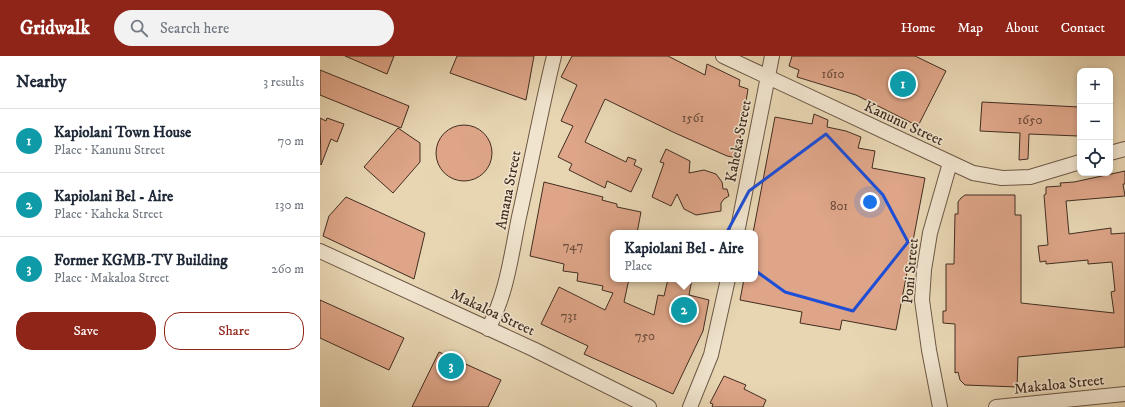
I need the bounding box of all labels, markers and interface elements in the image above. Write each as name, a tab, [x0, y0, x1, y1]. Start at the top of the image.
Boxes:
search box	[114, 10, 394, 46]
text: Gridwalk	[20, 17, 90, 40]
icon: search	[128, 17, 150, 39]
text: Search here	[160, 19, 229, 38]
text: Home	[901, 19, 935, 37]
text: Map	[957, 19, 983, 37]
text: About	[1005, 19, 1039, 37]
text: Contact	[1061, 19, 1105, 37]
house number: 1610	[821, 66, 845, 82]
map controls	[1077, 68, 1113, 176]
button: +	[1077, 68, 1113, 104]
pin: 1	[890, 69, 916, 99]
text: Nearby	[16, 71, 66, 93]
text: 3 results	[263, 74, 304, 90]
street label: Kanunu Street	[861, 97, 947, 150]
street label: Kaheka Street	[721, 98, 756, 184]
button: −	[1077, 104, 1113, 140]
house number: 1561	[682, 110, 705, 126]
house number: 1650	[1018, 112, 1042, 128]
text: Kapiolani Town House	[54, 123, 191, 142]
text: 1	[27, 133, 31, 149]
text: 70 m	[278, 133, 304, 149]
button: locate	[1077, 140, 1113, 176]
text: Place · Kanunu Street	[54, 142, 165, 158]
street label: Amana Street	[492, 149, 525, 231]
text: Kapiolani Bel - Aire	[54, 187, 173, 206]
your location	[860, 192, 880, 212]
text: 2	[26, 197, 32, 213]
text: 130 m	[275, 197, 304, 213]
house number: 801	[830, 198, 848, 214]
text: Place · Kaheka Street	[54, 206, 163, 222]
popup	[610, 230, 758, 282]
street label: Poni Street	[898, 237, 923, 305]
house number: 747	[563, 238, 583, 254]
text: Kapiolani Bel - Aire	[624, 239, 744, 258]
text: Former KGMB-TV Building	[54, 251, 228, 270]
text: Place	[624, 258, 652, 274]
text: 3	[27, 261, 31, 277]
text: 260 m	[271, 261, 304, 277]
text: Place · Makaloa Street	[54, 270, 169, 286]
street label: Makaloa Street	[448, 285, 538, 340]
pin: 2	[671, 295, 697, 325]
house number: 731	[561, 308, 577, 324]
button: Save	[16, 312, 156, 350]
button: Share	[164, 312, 304, 350]
house number: 750	[635, 328, 655, 344]
pin: 3	[438, 351, 464, 381]
street label: Makaloa Street	[1013, 370, 1105, 399]

